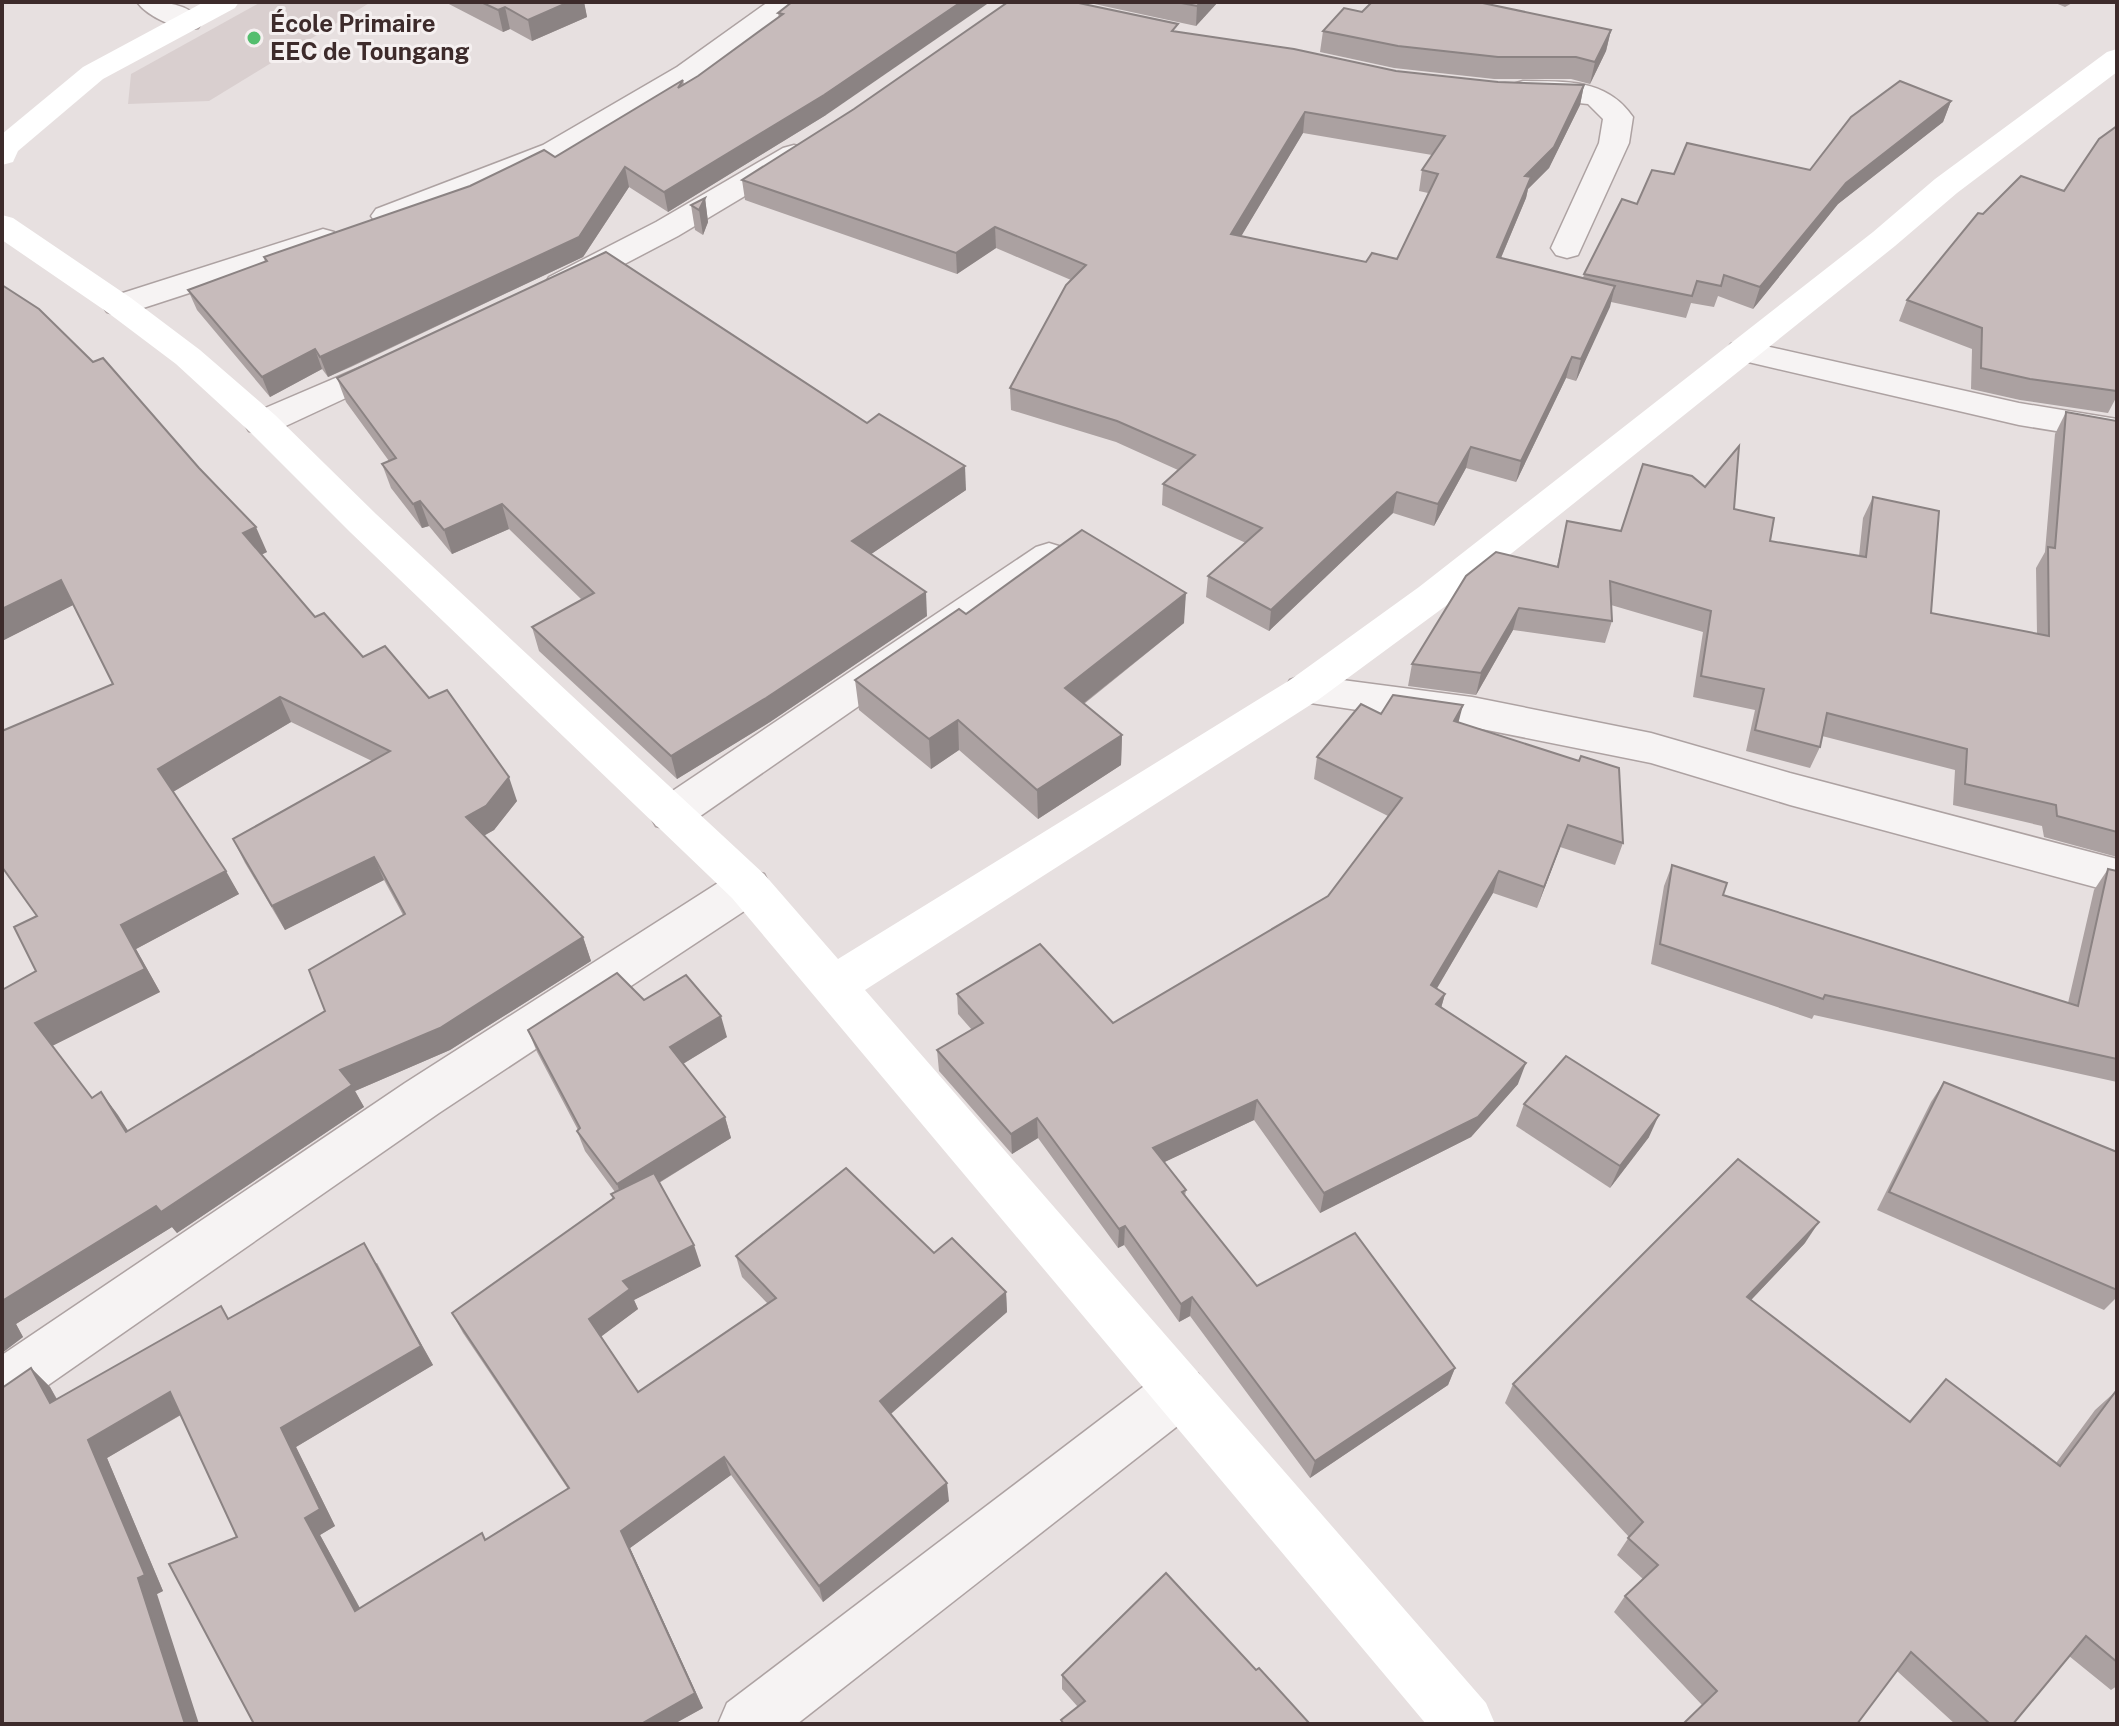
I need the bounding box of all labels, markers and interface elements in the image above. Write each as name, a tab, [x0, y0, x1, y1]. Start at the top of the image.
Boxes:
place label: École Primaire EEC de Toungang	[270, 9, 470, 65]
marker: École Primaire EEC de Toungang	[245, 29, 263, 47]

